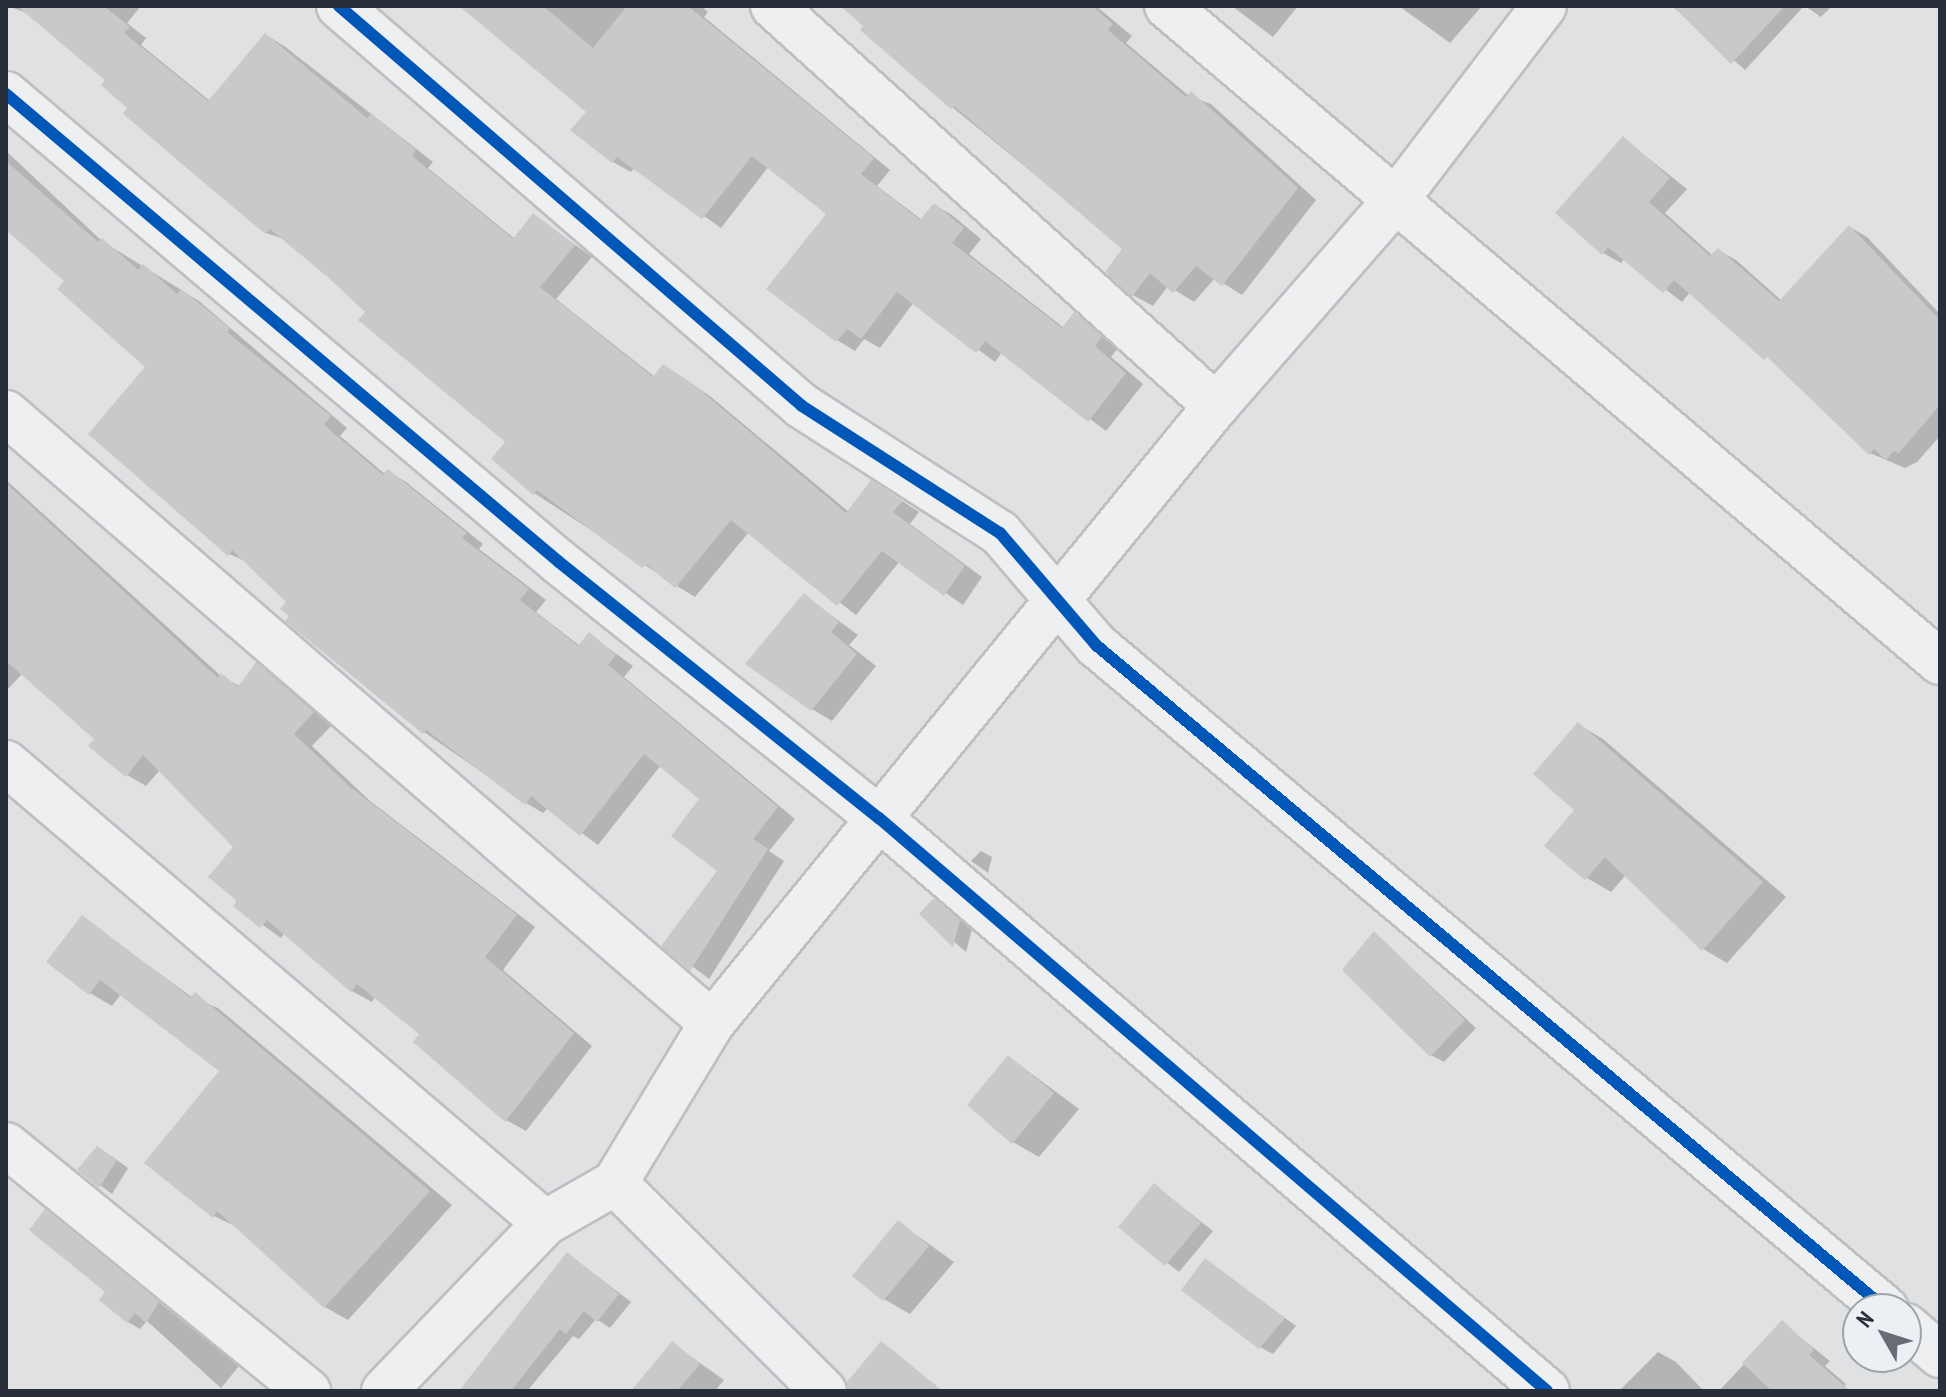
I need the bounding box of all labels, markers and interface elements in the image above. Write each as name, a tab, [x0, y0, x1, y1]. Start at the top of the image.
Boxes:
north arrow	[1842, 1293, 1922, 1373]
text: N	[1850, 1306, 1880, 1333]

